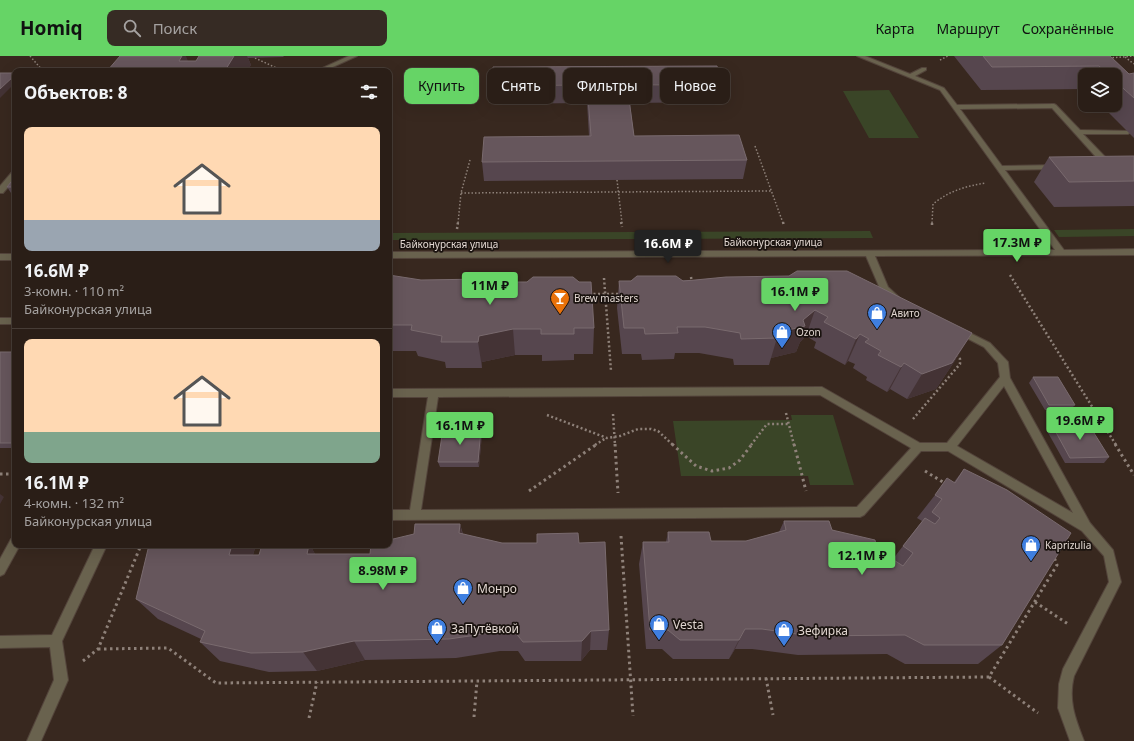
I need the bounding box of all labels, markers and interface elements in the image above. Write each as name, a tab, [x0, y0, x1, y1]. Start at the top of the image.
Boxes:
search box	[107, 10, 387, 46]
text: Homiq	[20, 15, 83, 41]
icon: search	[121, 17, 143, 39]
text: Поиск	[153, 18, 197, 38]
text: Карта	[875, 19, 914, 38]
text: Маршрут	[936, 19, 1000, 38]
text: Сохранённые	[1022, 19, 1114, 38]
chip: Купить	[404, 68, 479, 104]
chip: Снять	[487, 68, 555, 104]
chip: Фильтры	[563, 68, 652, 104]
chip: Новое	[660, 68, 730, 104]
map controls	[1078, 68, 1122, 112]
button: layers	[1078, 68, 1122, 112]
text: Объектов: 8	[24, 81, 127, 104]
icon: filters	[358, 81, 380, 103]
icon: home	[166, 153, 238, 225]
pin: 17.3M ₽	[980, 229, 1054, 263]
pin: 16.6M ₽	[631, 230, 705, 264]
text: 17.3M ₽	[992, 233, 1042, 251]
text: 16.6M ₽	[643, 234, 693, 252]
street label: Байконурская улица	[724, 235, 822, 249]
street label: Байконурская улица	[400, 237, 498, 251]
text: 16.6M ₽	[24, 259, 89, 282]
pin: 11M ₽	[462, 272, 518, 306]
text: 11M ₽	[471, 276, 509, 294]
pin: 16.1M ₽	[758, 278, 832, 312]
text: 3-комн. · 110 m²	[24, 282, 124, 300]
text: 16.1M ₽	[770, 282, 820, 300]
bar icon: Brew masters	[549, 287, 571, 315]
place label: Brew masters	[574, 291, 638, 305]
text: Байконурская улица	[24, 300, 152, 318]
shop icon: Авито	[866, 302, 888, 330]
place label: Авито	[891, 306, 920, 320]
shop icon: Ozon	[771, 321, 793, 349]
place label: Ozon	[796, 325, 821, 339]
icon: home	[166, 365, 238, 437]
pin: 19.6M ₽	[1043, 407, 1117, 441]
text: 19.6M ₽	[1055, 411, 1105, 429]
pin: 16.1M ₽	[423, 412, 497, 446]
text: 16.1M ₽	[435, 416, 485, 434]
text: 16.1M ₽	[24, 471, 89, 494]
text: 4-комн. · 132 m²	[24, 494, 124, 512]
text: Байконурская улица	[24, 512, 152, 530]
shop icon: Kaprizulia	[1020, 534, 1042, 562]
place label: Kaprizulia	[1045, 538, 1091, 552]
pin: 12.1M ₽	[825, 542, 899, 576]
text: 12.1M ₽	[837, 546, 887, 564]
pin: 8.98M ₽	[346, 557, 420, 591]
text: 8.98M ₽	[358, 561, 408, 579]
shop icon: Монро	[452, 577, 474, 605]
place label: Монро	[477, 580, 517, 597]
shop icon: Vesta	[648, 613, 670, 641]
place label: Vesta	[673, 616, 704, 633]
shop icon: ЗаПутёвкой	[426, 617, 448, 645]
shop icon: Зефирка	[773, 619, 795, 647]
place label: ЗаПутёвкой	[451, 620, 519, 637]
place label: Зефирка	[798, 622, 848, 639]

